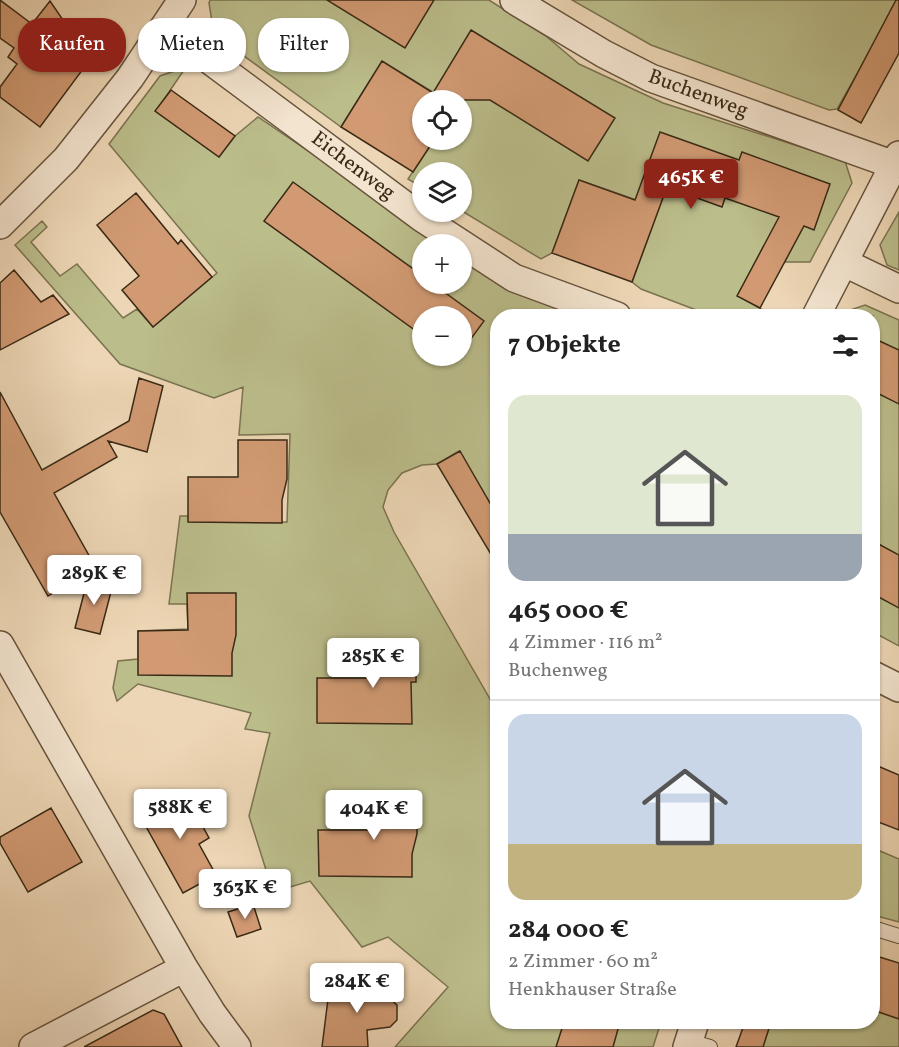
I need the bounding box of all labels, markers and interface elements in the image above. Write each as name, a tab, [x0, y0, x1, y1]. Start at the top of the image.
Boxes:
chip: Kaufen	[18, 18, 126, 72]
chip: Mieten	[138, 18, 246, 72]
chip: Filter	[258, 18, 349, 72]
street label: Buchenweg	[644, 62, 752, 126]
map controls	[412, 90, 472, 366]
button: locate	[412, 90, 472, 150]
street label: Eichenweg	[305, 125, 401, 207]
pin: 465K €	[642, 159, 740, 210]
button: layers	[412, 162, 472, 222]
text: 465K €	[658, 164, 724, 192]
button: +	[412, 234, 472, 294]
button: −	[412, 306, 472, 366]
text: 7 Objekte	[508, 327, 621, 363]
icon: filters	[829, 329, 862, 362]
icon: home	[631, 434, 739, 542]
pin: 289K €	[45, 555, 143, 606]
text: 289K €	[61, 560, 127, 588]
text: 465 000 €	[508, 593, 629, 629]
text: 4 Zimmer · 116 m²	[508, 629, 663, 657]
pin: 285K €	[324, 638, 422, 689]
text: 285K €	[341, 643, 405, 671]
text: Buchenweg	[508, 657, 608, 685]
icon: home	[631, 753, 739, 861]
pin: 588K €	[131, 789, 229, 840]
pin: 404K €	[325, 790, 423, 841]
text: 588K €	[148, 794, 212, 822]
text: 404K €	[339, 795, 409, 823]
pin: 363K €	[196, 869, 294, 920]
text: 363K €	[213, 874, 277, 902]
text: 284 000 €	[508, 912, 629, 948]
text: 2 Zimmer · 60 m²	[508, 948, 658, 976]
pin: 284K €	[308, 963, 406, 1014]
text: 284K €	[324, 968, 390, 996]
text: Henkhauser Straße	[508, 976, 677, 1004]

